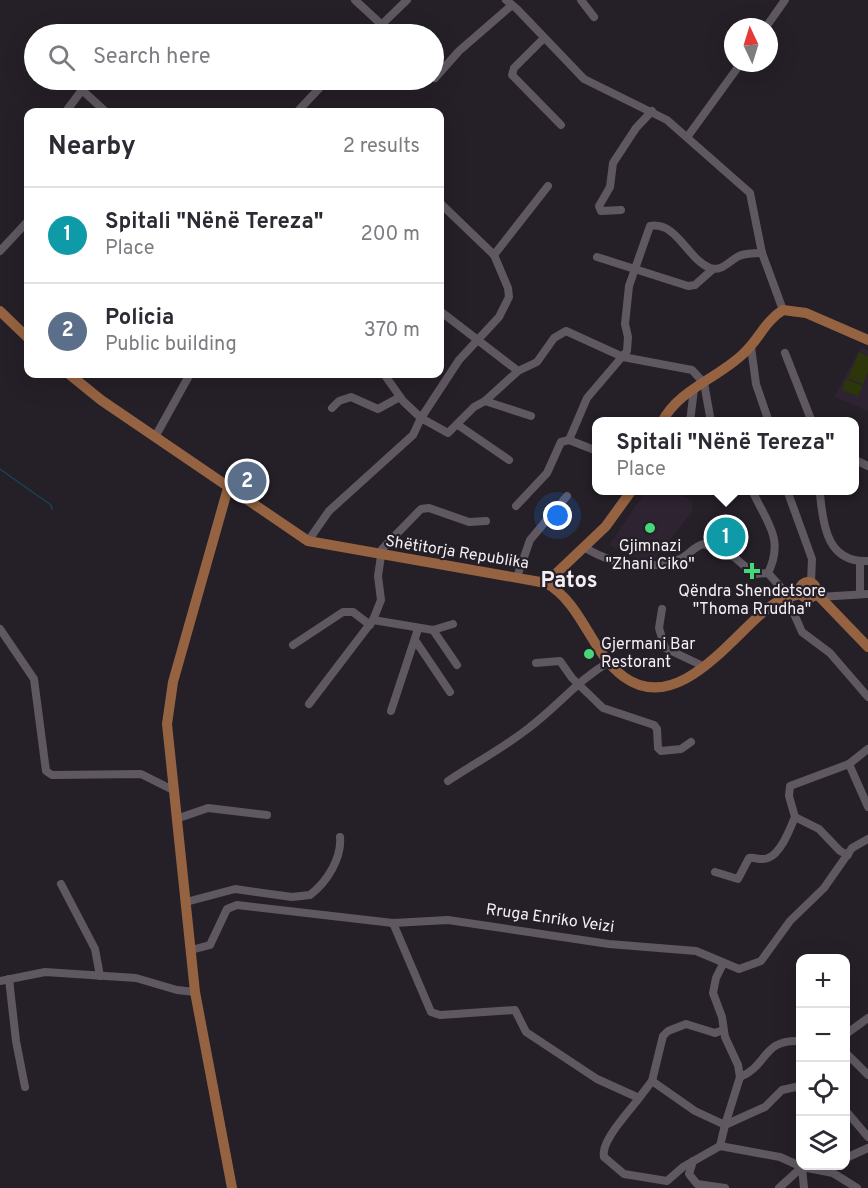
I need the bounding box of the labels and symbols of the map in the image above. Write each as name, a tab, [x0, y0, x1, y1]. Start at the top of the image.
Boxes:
north arrow	[724, 18, 778, 72]
pin: 2	[228, 458, 266, 504]
your location	[543, 501, 572, 530]
pin: 1	[706, 514, 746, 560]
marker: Gjimnazi "Zhani Ciko"	[643, 521, 657, 535]
street label: Shëtitorja Republika	[384, 532, 530, 574]
place label: Gjimnazi "Zhani Ciko"	[605, 537, 695, 575]
marker: Qëndra Shendetsore "Thoma Rrudha"	[743, 562, 761, 580]
district label: Patos	[540, 568, 598, 595]
place label: Qëndra Shendetsore "Thoma Rrudha"	[678, 582, 826, 620]
place label: Gjermani Bar Restorant	[601, 635, 696, 673]
marker: Gjermani Bar Restorant	[582, 647, 596, 661]
street label: Rruga Enriko Veizi	[484, 900, 616, 938]

